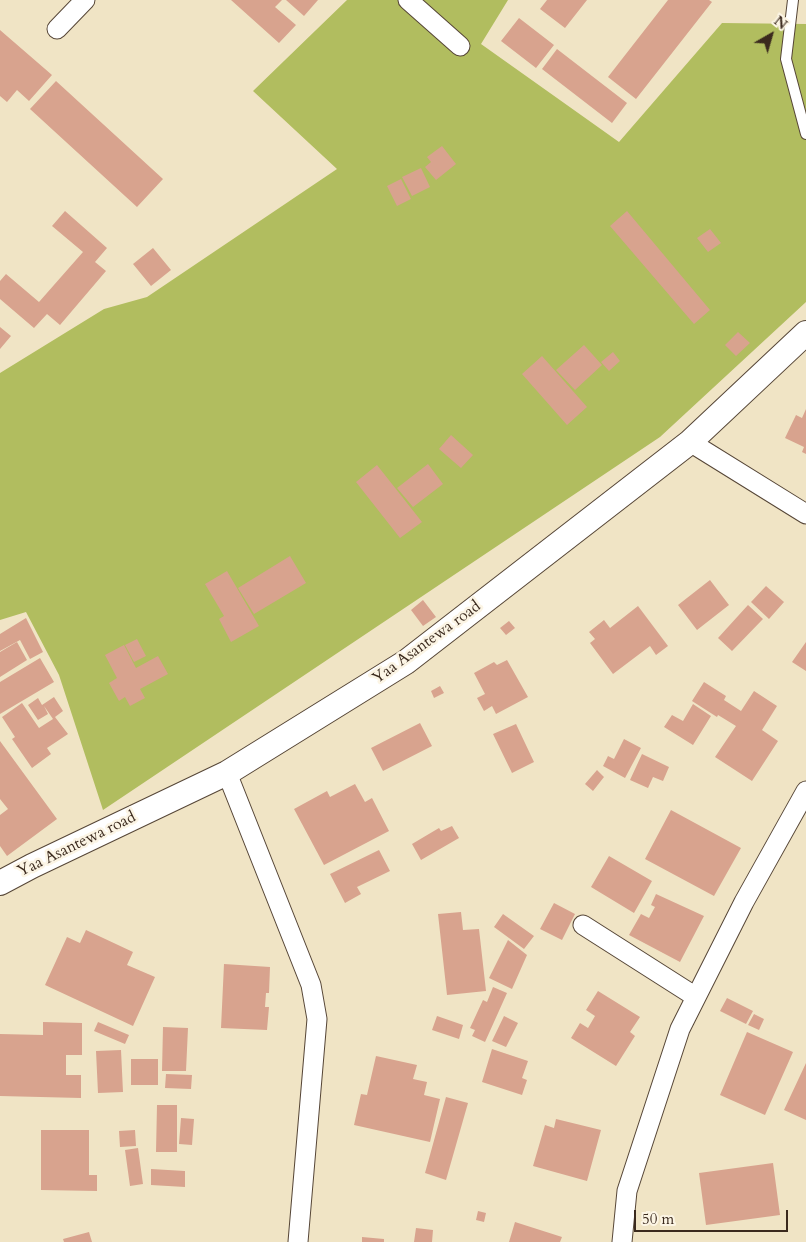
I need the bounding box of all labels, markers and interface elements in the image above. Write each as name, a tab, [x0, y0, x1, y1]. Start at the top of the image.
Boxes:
north arrow	[746, 10, 796, 60]
text: N	[770, 12, 791, 34]
street label: Yaa Asantewa road	[369, 597, 485, 689]
street label: Yaa Asantewa road	[15, 808, 139, 882]
scale bar	[636, 1200, 790, 1232]
text: 50 m	[642, 1209, 674, 1229]

